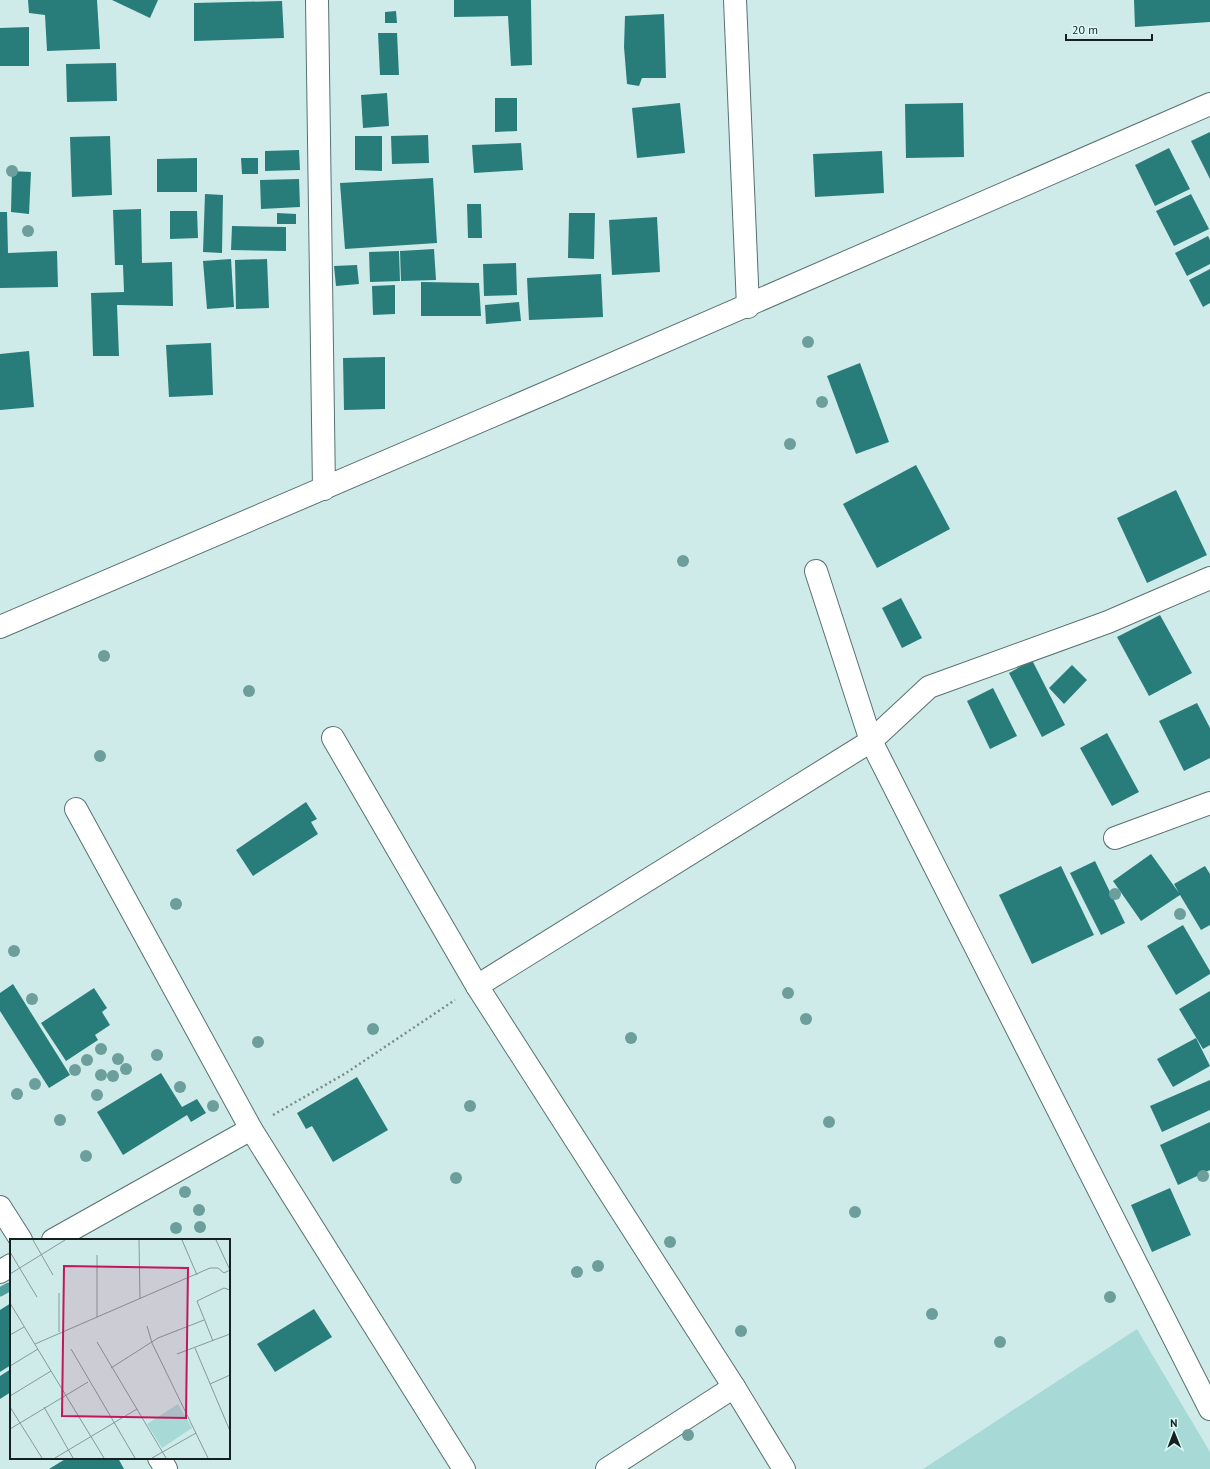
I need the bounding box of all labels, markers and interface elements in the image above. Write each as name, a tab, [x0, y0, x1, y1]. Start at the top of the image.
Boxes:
scale bar	[1066, 16, 1152, 42]
text: 20 m	[1072, 22, 1098, 37]
inset map	[10, 1239, 230, 1459]
north arrow	[1154, 1413, 1194, 1453]
text: N	[1170, 1416, 1178, 1430]

